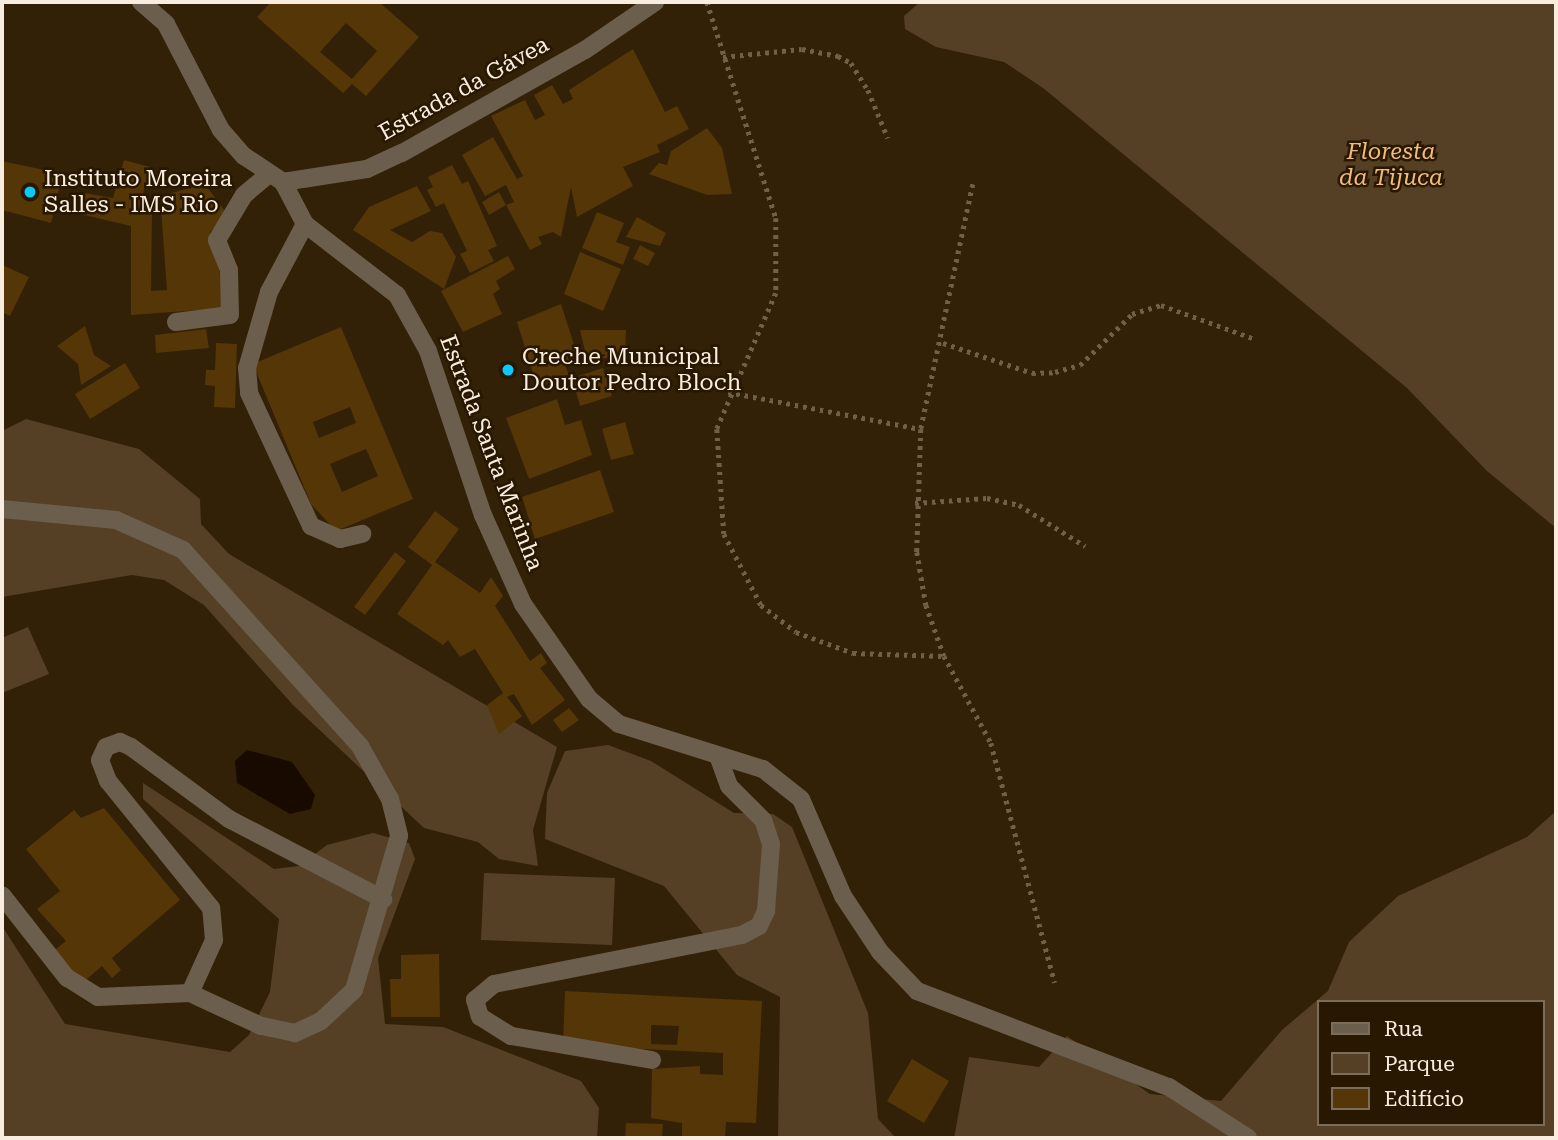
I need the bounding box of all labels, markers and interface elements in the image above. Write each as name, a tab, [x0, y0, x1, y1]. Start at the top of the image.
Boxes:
street label: Estrada da Gávea	[374, 31, 554, 147]
park label: Floresta da Tijuca	[1339, 138, 1443, 192]
place label: Instituto Moreira Salles - IMS Rio	[44, 165, 232, 219]
marker: Instituto Moreira Salles - IMS Rio	[22, 184, 38, 200]
street label: Estrada Santa Marinha	[433, 331, 549, 575]
place label: Creche Municipal Doutor Pedro Bloch	[522, 343, 741, 397]
marker: Creche Municipal Doutor Pedro Bloch	[500, 362, 516, 378]
legend	[1316, 1000, 1544, 1126]
text: Rua	[1384, 1017, 1423, 1041]
text: Parque	[1384, 1052, 1455, 1076]
text: Edifício	[1384, 1087, 1464, 1111]

